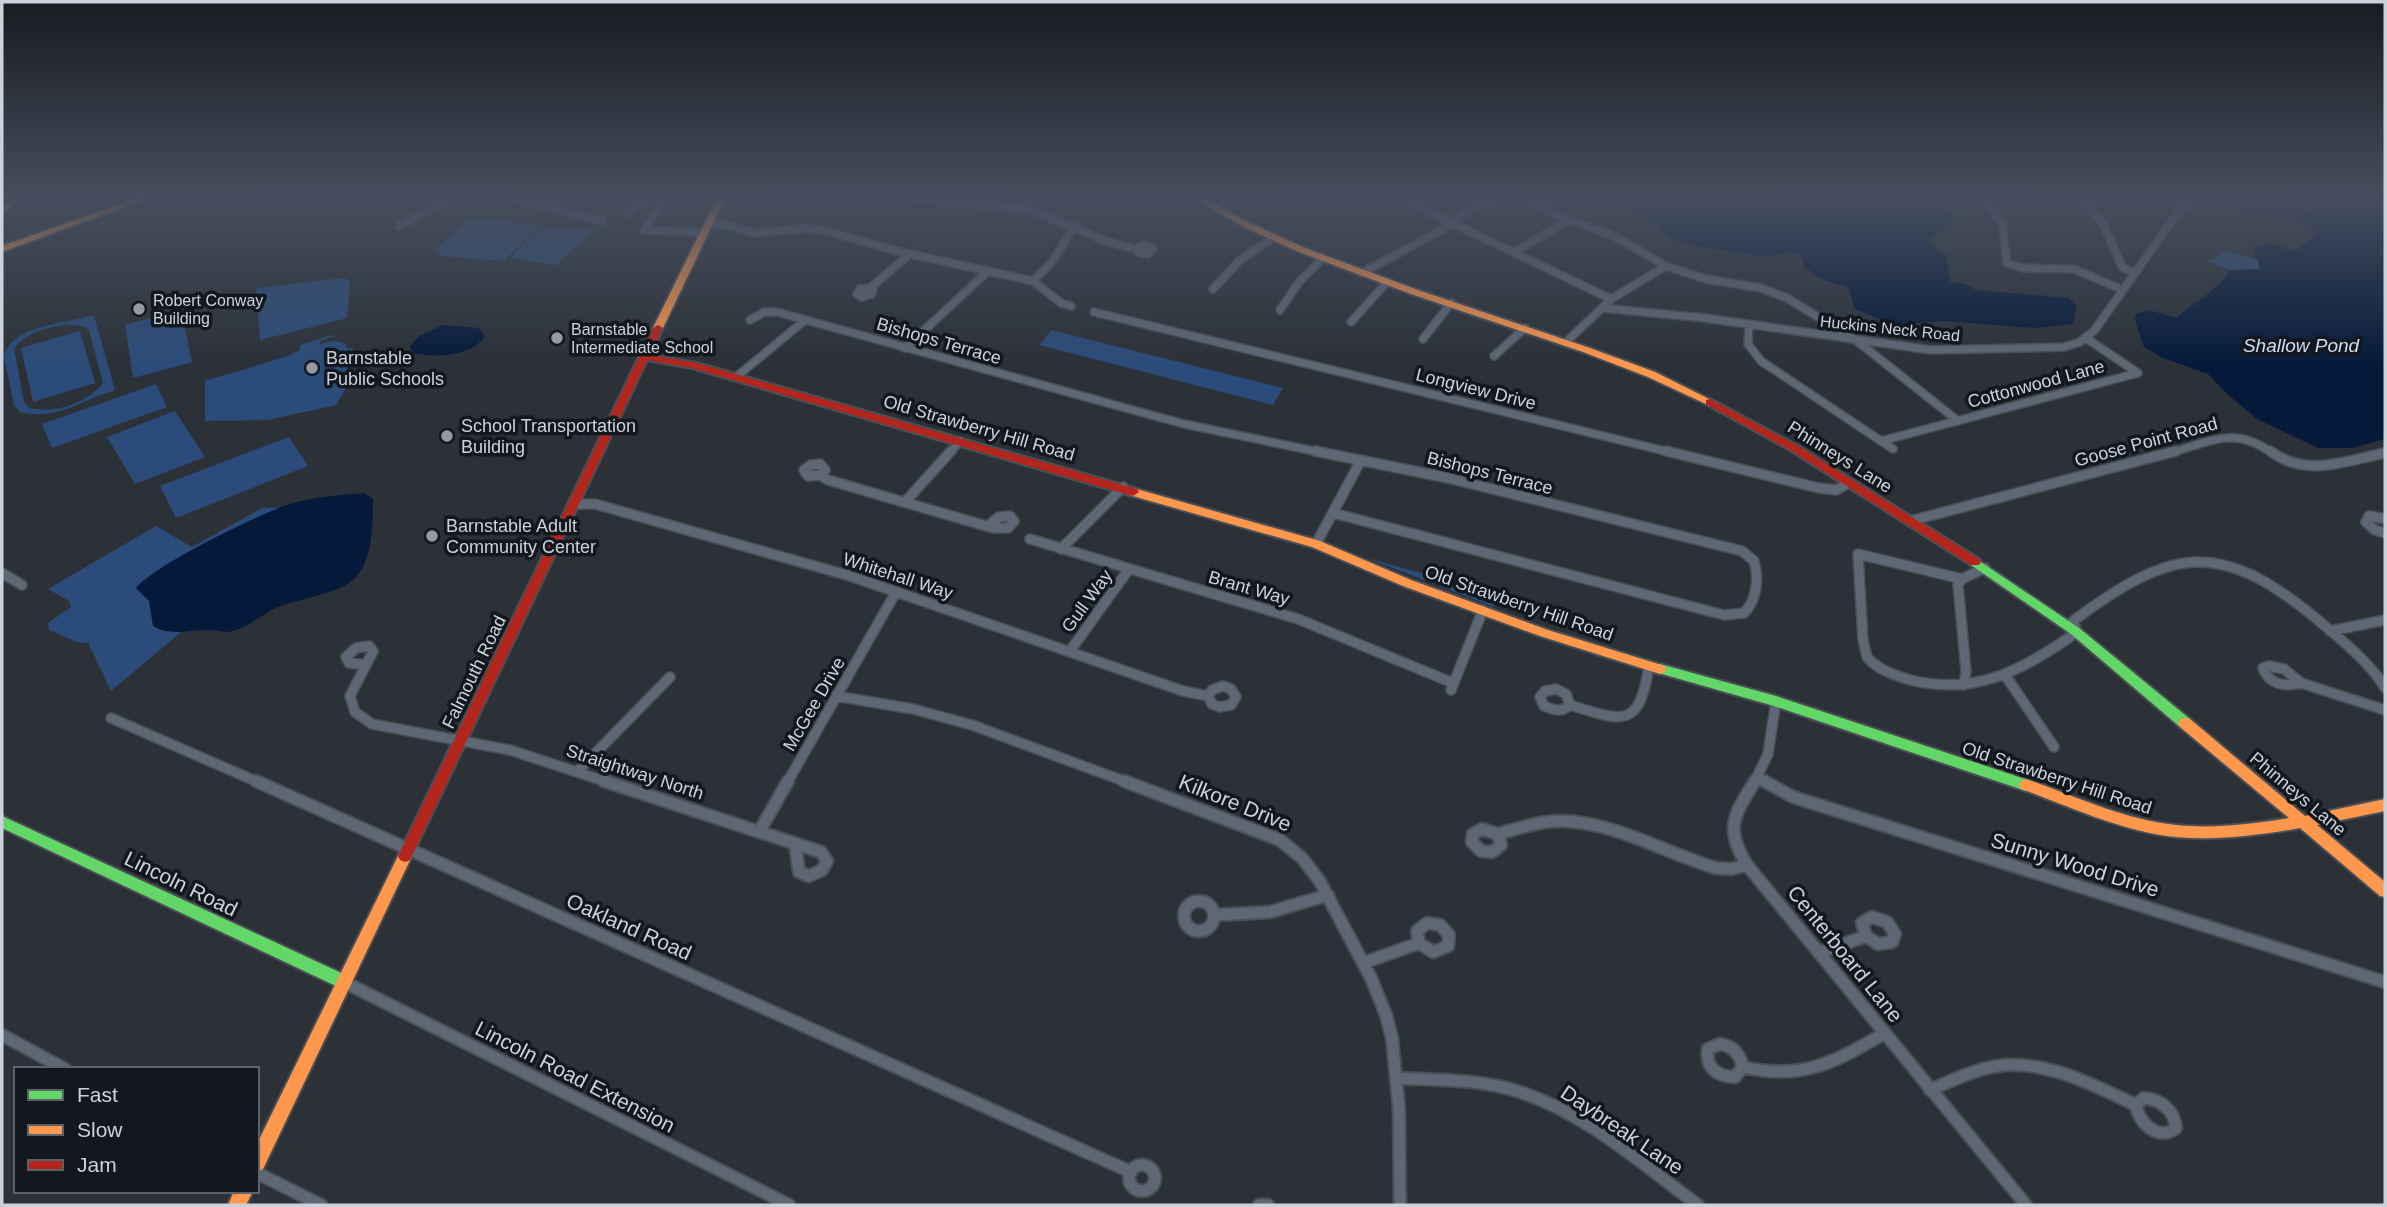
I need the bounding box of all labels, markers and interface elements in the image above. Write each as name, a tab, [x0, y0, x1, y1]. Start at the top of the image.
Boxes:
place label: Robert Conway Building	[153, 292, 263, 327]
marker: Robert Conway Building	[131, 301, 147, 317]
street label: Huckins Neck Road	[1819, 313, 1961, 344]
street label: Bishops Terrace	[874, 314, 1004, 368]
place label: Barnstable Intermediate School	[571, 321, 713, 356]
marker: Barnstable Intermediate School	[549, 330, 565, 346]
water label: Shallow Pond	[2243, 335, 2361, 356]
place label: Barnstable Public Schools	[326, 348, 444, 389]
street label: Cottonwood Lane	[1965, 356, 2107, 412]
marker: Barnstable Public Schools	[304, 360, 320, 376]
street label: Longview Drive	[1414, 364, 1538, 414]
street label: Old Strawberry Hill Road	[881, 391, 1077, 465]
street label: Goose Point Road	[2072, 413, 2220, 471]
place label: School Transportation Building	[461, 416, 636, 457]
street label: Phinneys Lane	[1784, 417, 1896, 497]
marker: School Transportation Building	[439, 428, 455, 444]
street label: Bishops Terrace	[1425, 448, 1555, 498]
place label: Barnstable Adult Community Center	[446, 516, 596, 557]
marker: Barnstable Adult Community Center	[424, 528, 440, 544]
street label: Whitehall Way	[841, 549, 955, 603]
street label: Old Strawberry Hill Road	[1422, 561, 1616, 645]
street label: Gull Way	[1058, 566, 1116, 636]
street label: Brant Way	[1206, 567, 1292, 609]
street label: Falmouth Road	[438, 612, 510, 732]
street label: McGee Drive	[779, 654, 849, 754]
street label: Old Strawberry Hill Road	[1960, 738, 2154, 818]
street label: Straightway North	[564, 740, 706, 804]
street label: Phinneys Lane	[2246, 748, 2350, 840]
street label: Kilkore Drive	[1176, 770, 1295, 835]
street label: Sunny Wood Drive	[1988, 828, 2162, 901]
street label: Lincoln Road	[121, 846, 241, 921]
street label: Centerboard Lane	[1783, 881, 1908, 1027]
street label: Oakland Road	[563, 889, 695, 964]
street label: Lincoln Road Extension	[472, 1016, 679, 1137]
legend	[14, 1067, 259, 1193]
street label: Daybreak Lane	[1557, 1080, 1688, 1179]
text: Fast	[77, 1083, 118, 1106]
text: Slow	[77, 1118, 123, 1141]
text: Jam	[77, 1153, 117, 1176]

